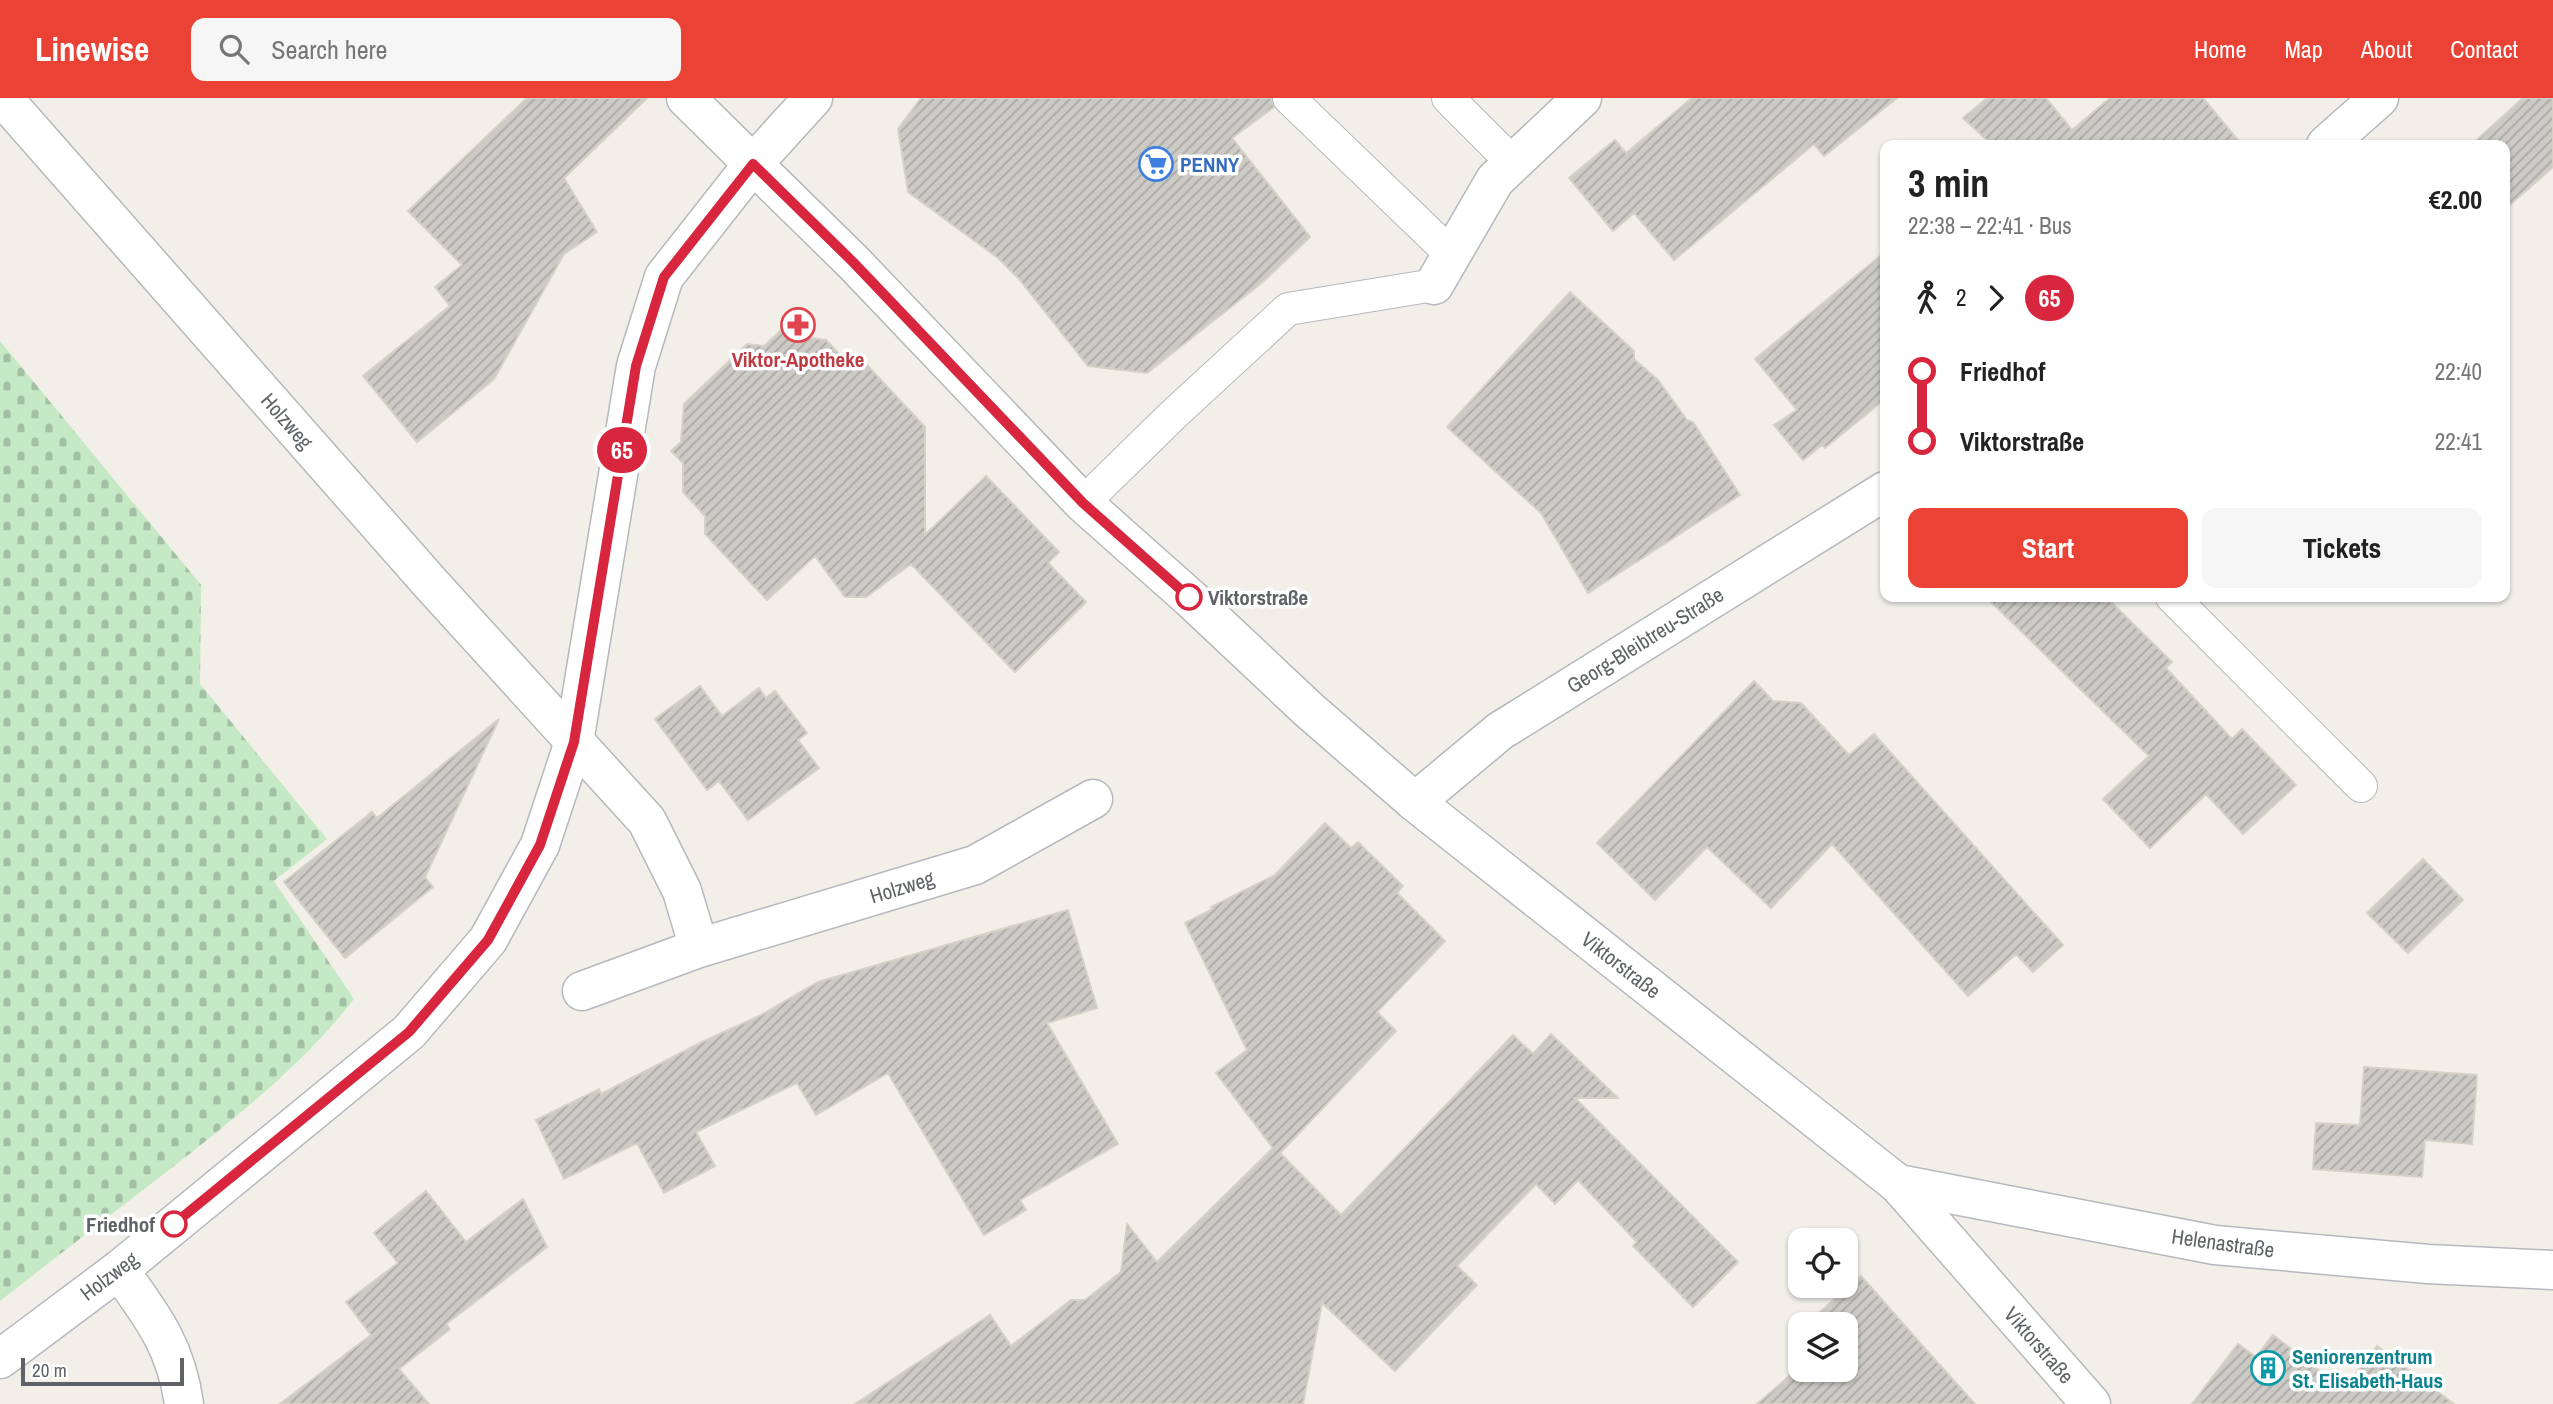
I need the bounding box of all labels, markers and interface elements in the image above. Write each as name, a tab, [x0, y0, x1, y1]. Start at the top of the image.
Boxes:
search box	[191, 18, 681, 81]
text: Linewise	[35, 27, 149, 71]
icon: search	[215, 30, 253, 68]
text: Search here	[271, 32, 387, 67]
text: Home	[2194, 33, 2246, 65]
text: Map	[2284, 33, 2323, 65]
text: About	[2361, 33, 2412, 65]
text: Contact	[2450, 33, 2518, 65]
supermarket icon: PENNY	[1137, 145, 1175, 183]
place label: PENNY	[1180, 150, 1240, 179]
text: 3 min	[1908, 158, 1989, 209]
text: €2.00	[2429, 182, 2482, 217]
text: 22:38 – 22:41 · Bus	[1908, 210, 2072, 241]
icon: walk	[1908, 279, 1946, 317]
icon: forward	[1977, 279, 2015, 317]
text: 2	[1956, 282, 1967, 313]
text: 65	[2039, 282, 2060, 314]
pharmacy icon: Viktor-Apotheke	[779, 306, 817, 344]
place label: Viktor-Apotheke	[732, 345, 864, 374]
text: Friedhof	[1960, 354, 2045, 389]
text: 22:40	[2435, 356, 2482, 387]
street label: Holzweg	[254, 387, 320, 456]
text: Viktorstraße	[1960, 424, 2084, 459]
text: 22:41	[2435, 426, 2482, 457]
line badge: 65	[590, 427, 654, 473]
text: 65	[611, 434, 633, 466]
button: Start	[1908, 508, 2188, 588]
button: Tickets	[2202, 508, 2482, 588]
street label: Georg-Bleibtreu-Straße	[1561, 580, 1729, 700]
place label: Viktorstraße	[1208, 583, 1308, 612]
marker: Viktorstraße	[1176, 584, 1202, 610]
street label: Holzweg	[866, 863, 938, 911]
street label: Viktorstraße	[1575, 925, 1667, 1005]
place label: Friedhof	[86, 1210, 155, 1239]
marker: Friedhof	[161, 1211, 187, 1237]
street label: Helenastraße	[2170, 1221, 2276, 1265]
map controls	[1788, 1228, 1858, 1382]
button: locate	[1788, 1228, 1858, 1298]
street label: Holzweg	[74, 1244, 144, 1307]
street label: Viktorstraße	[1997, 1300, 2081, 1390]
button: layers	[1788, 1312, 1858, 1382]
place label: Seniorenzentrum St. Elisabeth-Haus	[2292, 1342, 2443, 1395]
building icon: Seniorenzentrum St. Elisabeth-Haus	[2249, 1349, 2287, 1387]
scale bar	[21, 1355, 184, 1387]
text: 20 m	[32, 1357, 67, 1383]

